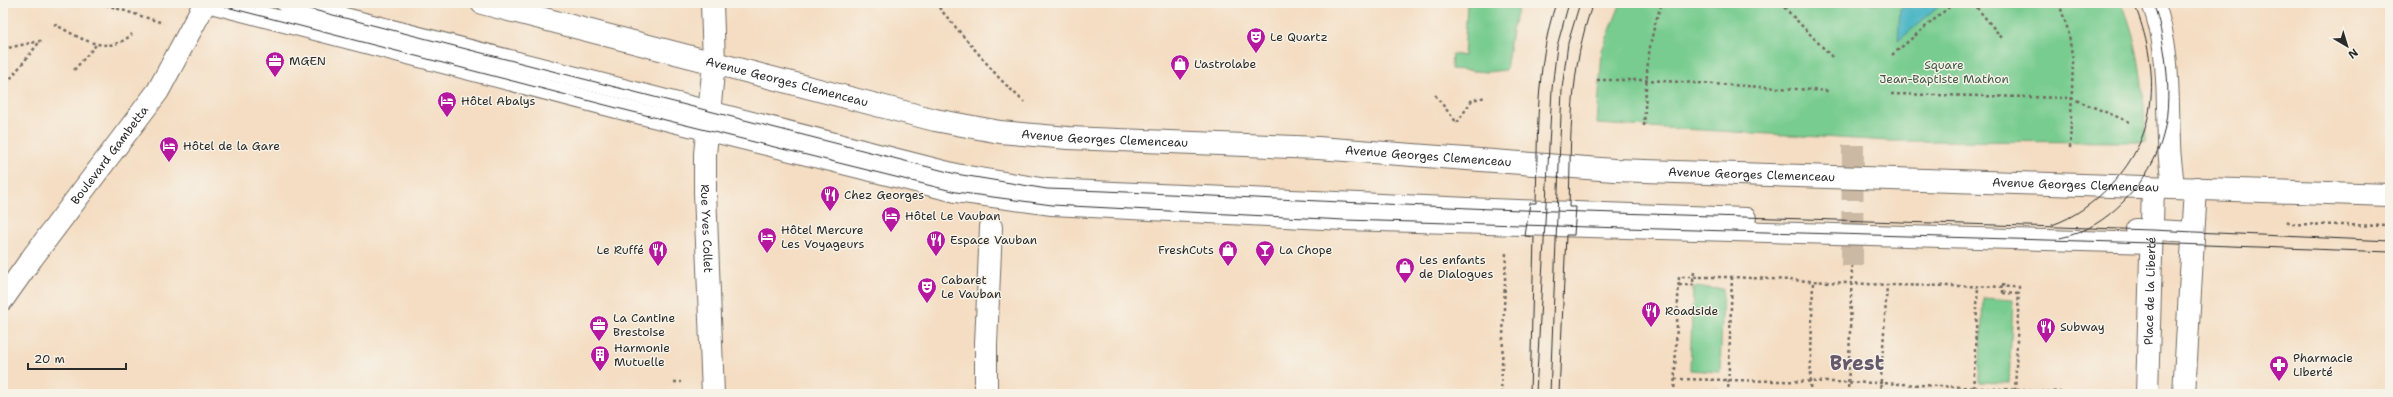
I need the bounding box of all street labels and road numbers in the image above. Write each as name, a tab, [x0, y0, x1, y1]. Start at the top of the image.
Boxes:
street label: Avenue Georges Clemenceau	[704, 53, 870, 110]
street label: Boulevard Gambetta	[67, 102, 152, 208]
street label: Avenue Georges Clemenceau	[1021, 126, 1189, 151]
street label: Avenue Georges Clemenceau	[1344, 142, 1512, 170]
street label: Avenue Georges Clemenceau	[1668, 164, 1835, 185]
street label: Avenue Georges Clemenceau	[1992, 174, 2159, 196]
street label: Rue Yves Collet	[697, 184, 716, 273]
street label: Place de la Liberté	[2140, 236, 2160, 345]

